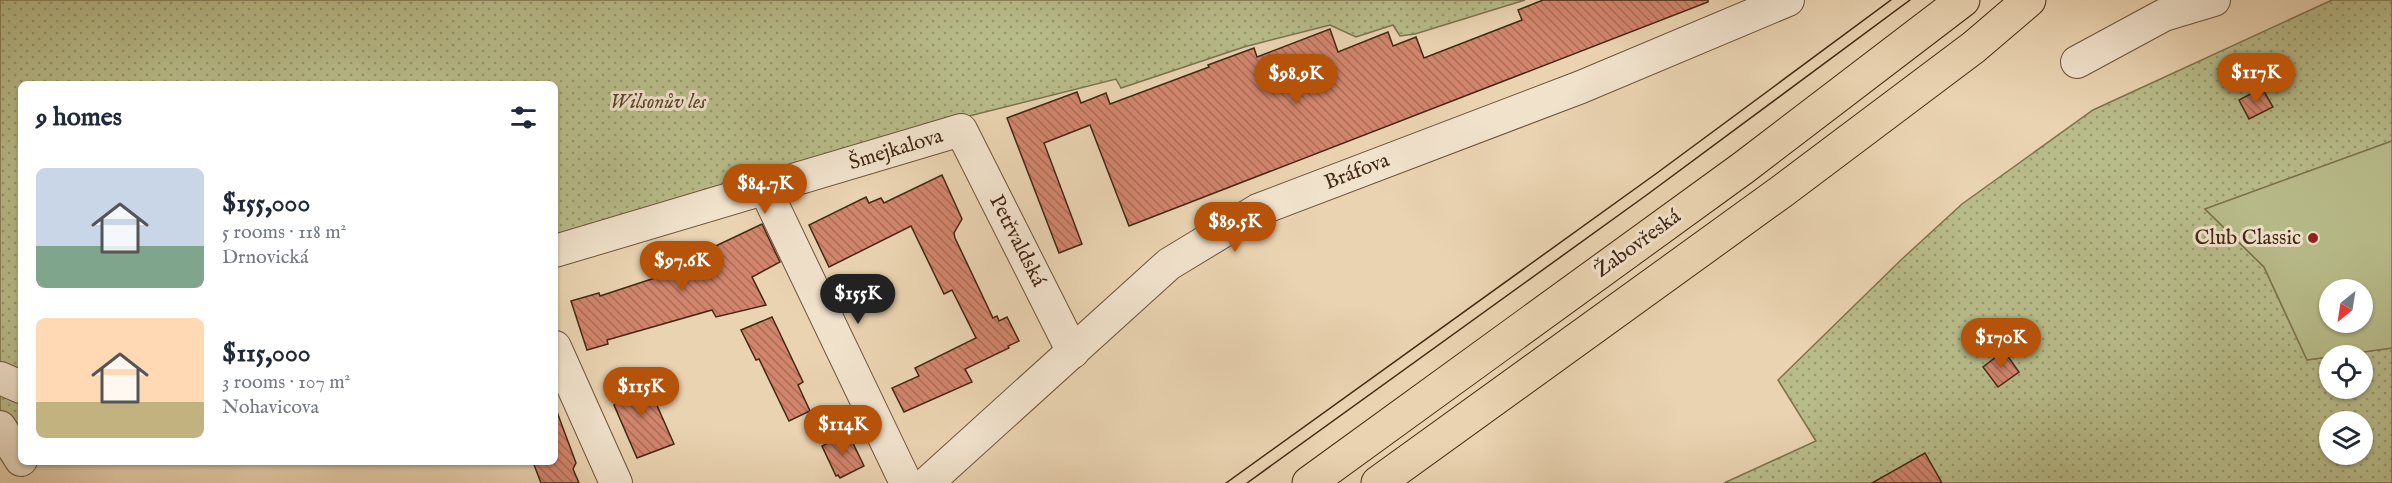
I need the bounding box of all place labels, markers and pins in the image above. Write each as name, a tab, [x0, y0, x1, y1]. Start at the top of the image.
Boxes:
pin: $117K	[2214, 53, 2298, 104]
pin: $98.9K	[1247, 54, 1345, 105]
pin: $84.7K	[716, 164, 814, 215]
pin: $89.5K	[1186, 202, 1284, 253]
place label: Club Classic	[2194, 225, 2301, 252]
marker: Club Classic	[2306, 231, 2320, 245]
pin: $97.6K	[633, 241, 731, 292]
pin: $155K	[816, 274, 900, 325]
pin: $170K	[1959, 318, 2043, 369]
pin: $115K	[599, 367, 683, 418]
pin: $114K	[801, 405, 885, 456]

